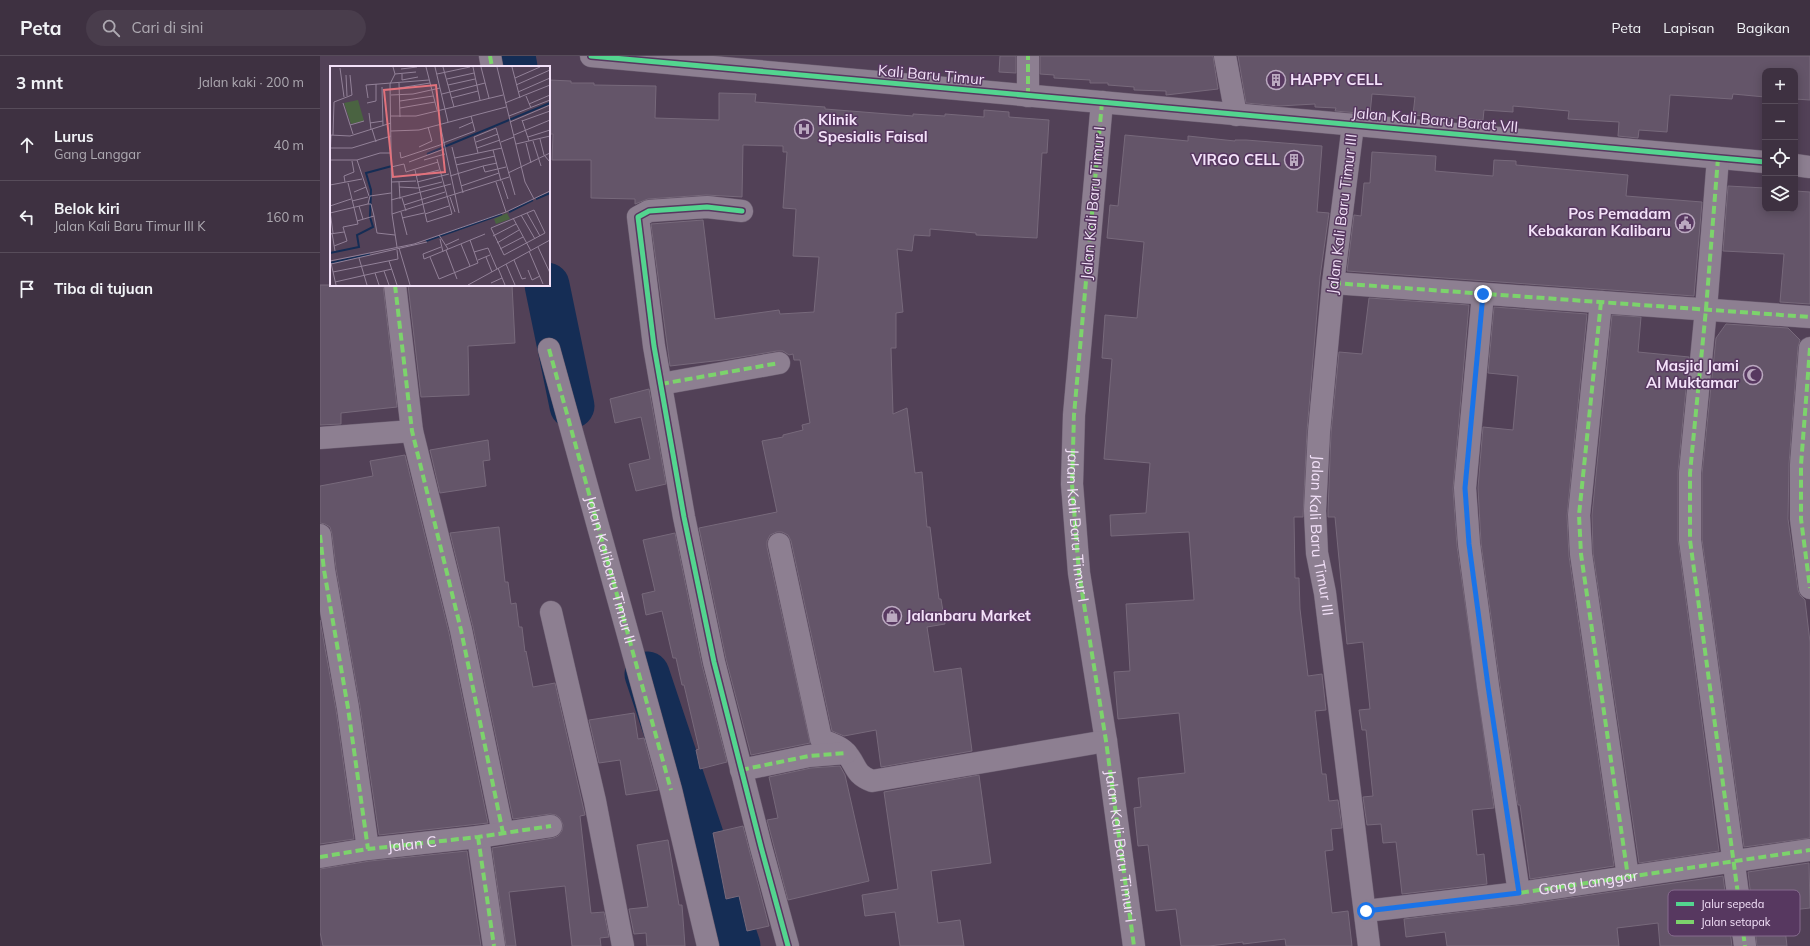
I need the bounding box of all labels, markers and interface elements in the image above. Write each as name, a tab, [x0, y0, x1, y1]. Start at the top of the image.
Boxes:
search box	[86, 10, 366, 46]
text: Peta	[20, 16, 62, 40]
icon: search	[100, 17, 122, 39]
text: Cari di sini	[132, 18, 203, 37]
text: Peta	[1612, 19, 1641, 37]
text: Lapisan	[1663, 19, 1715, 37]
text: Bagikan	[1737, 19, 1790, 37]
street label: Kali Baru Timur	[877, 60, 986, 89]
inset map	[330, 66, 550, 286]
map controls	[1762, 68, 1798, 212]
button: +	[1762, 68, 1798, 104]
building icon: HAPPY CELL	[1265, 69, 1287, 91]
place label: HAPPY CELL	[1290, 70, 1383, 89]
text: 3 mnt	[16, 72, 63, 93]
text: Jalan kaki · 200 m	[198, 74, 304, 90]
street label: Jalan Kali Baru Barat VII	[1351, 103, 1519, 136]
button: −	[1762, 104, 1798, 140]
place label: Klinik Spesialis Faisal	[818, 110, 928, 146]
hospital icon: Klinik Spesialis Faisal	[793, 118, 815, 140]
street label: Jalan Kali Baru Timur I	[1076, 126, 1109, 280]
text: Lurus	[54, 127, 94, 146]
street label: Jalan Kali Baru Timur III	[1322, 133, 1361, 295]
icon: ahead	[16, 134, 38, 156]
text: 40 m	[274, 137, 304, 153]
button: locate	[1762, 140, 1798, 176]
text: Gang Langgar	[54, 146, 141, 162]
building icon: VIRGO CELL	[1283, 149, 1305, 171]
place label: VIRGO CELL	[1190, 150, 1281, 169]
button: layers	[1762, 176, 1798, 212]
text: Belok kiri	[54, 199, 120, 218]
place label: Pos Pemadam Kebakaran Kalibaru	[1528, 204, 1671, 240]
icon: left	[16, 206, 38, 228]
text: 160 m	[266, 209, 304, 225]
public building icon: Pos Pemadam Kebakaran Kalibaru	[1674, 212, 1696, 234]
text: Jalan Kali Baru Timur III K	[54, 218, 206, 234]
icon: arrive	[16, 278, 38, 300]
text: Tiba di tujuan	[54, 279, 153, 298]
route end	[1474, 285, 1492, 303]
place label: Masjid Jami Al Muktamar	[1646, 356, 1739, 392]
mosque icon: Masjid Jami Al Muktamar	[1742, 364, 1764, 386]
street label: Jalan Kali Baru Timur I	[1063, 449, 1094, 603]
street label: Jalan Kali Baru Timur III	[1306, 455, 1338, 617]
street label: Jalan Kalibaru Timur II	[581, 493, 640, 646]
shop icon: Jalanbaru Market	[881, 605, 903, 627]
place label: Jalanbaru Market	[906, 606, 1031, 625]
street label: Jalan Kali Baru Timur I	[1101, 769, 1141, 924]
street label: Jalan C	[386, 832, 438, 856]
street label: Gang Langgar	[1537, 865, 1640, 899]
legend	[1668, 890, 1800, 936]
text: Jalur sepeda	[1701, 897, 1764, 911]
route start	[1357, 902, 1375, 920]
text: Jalan setapak	[1701, 915, 1771, 929]

